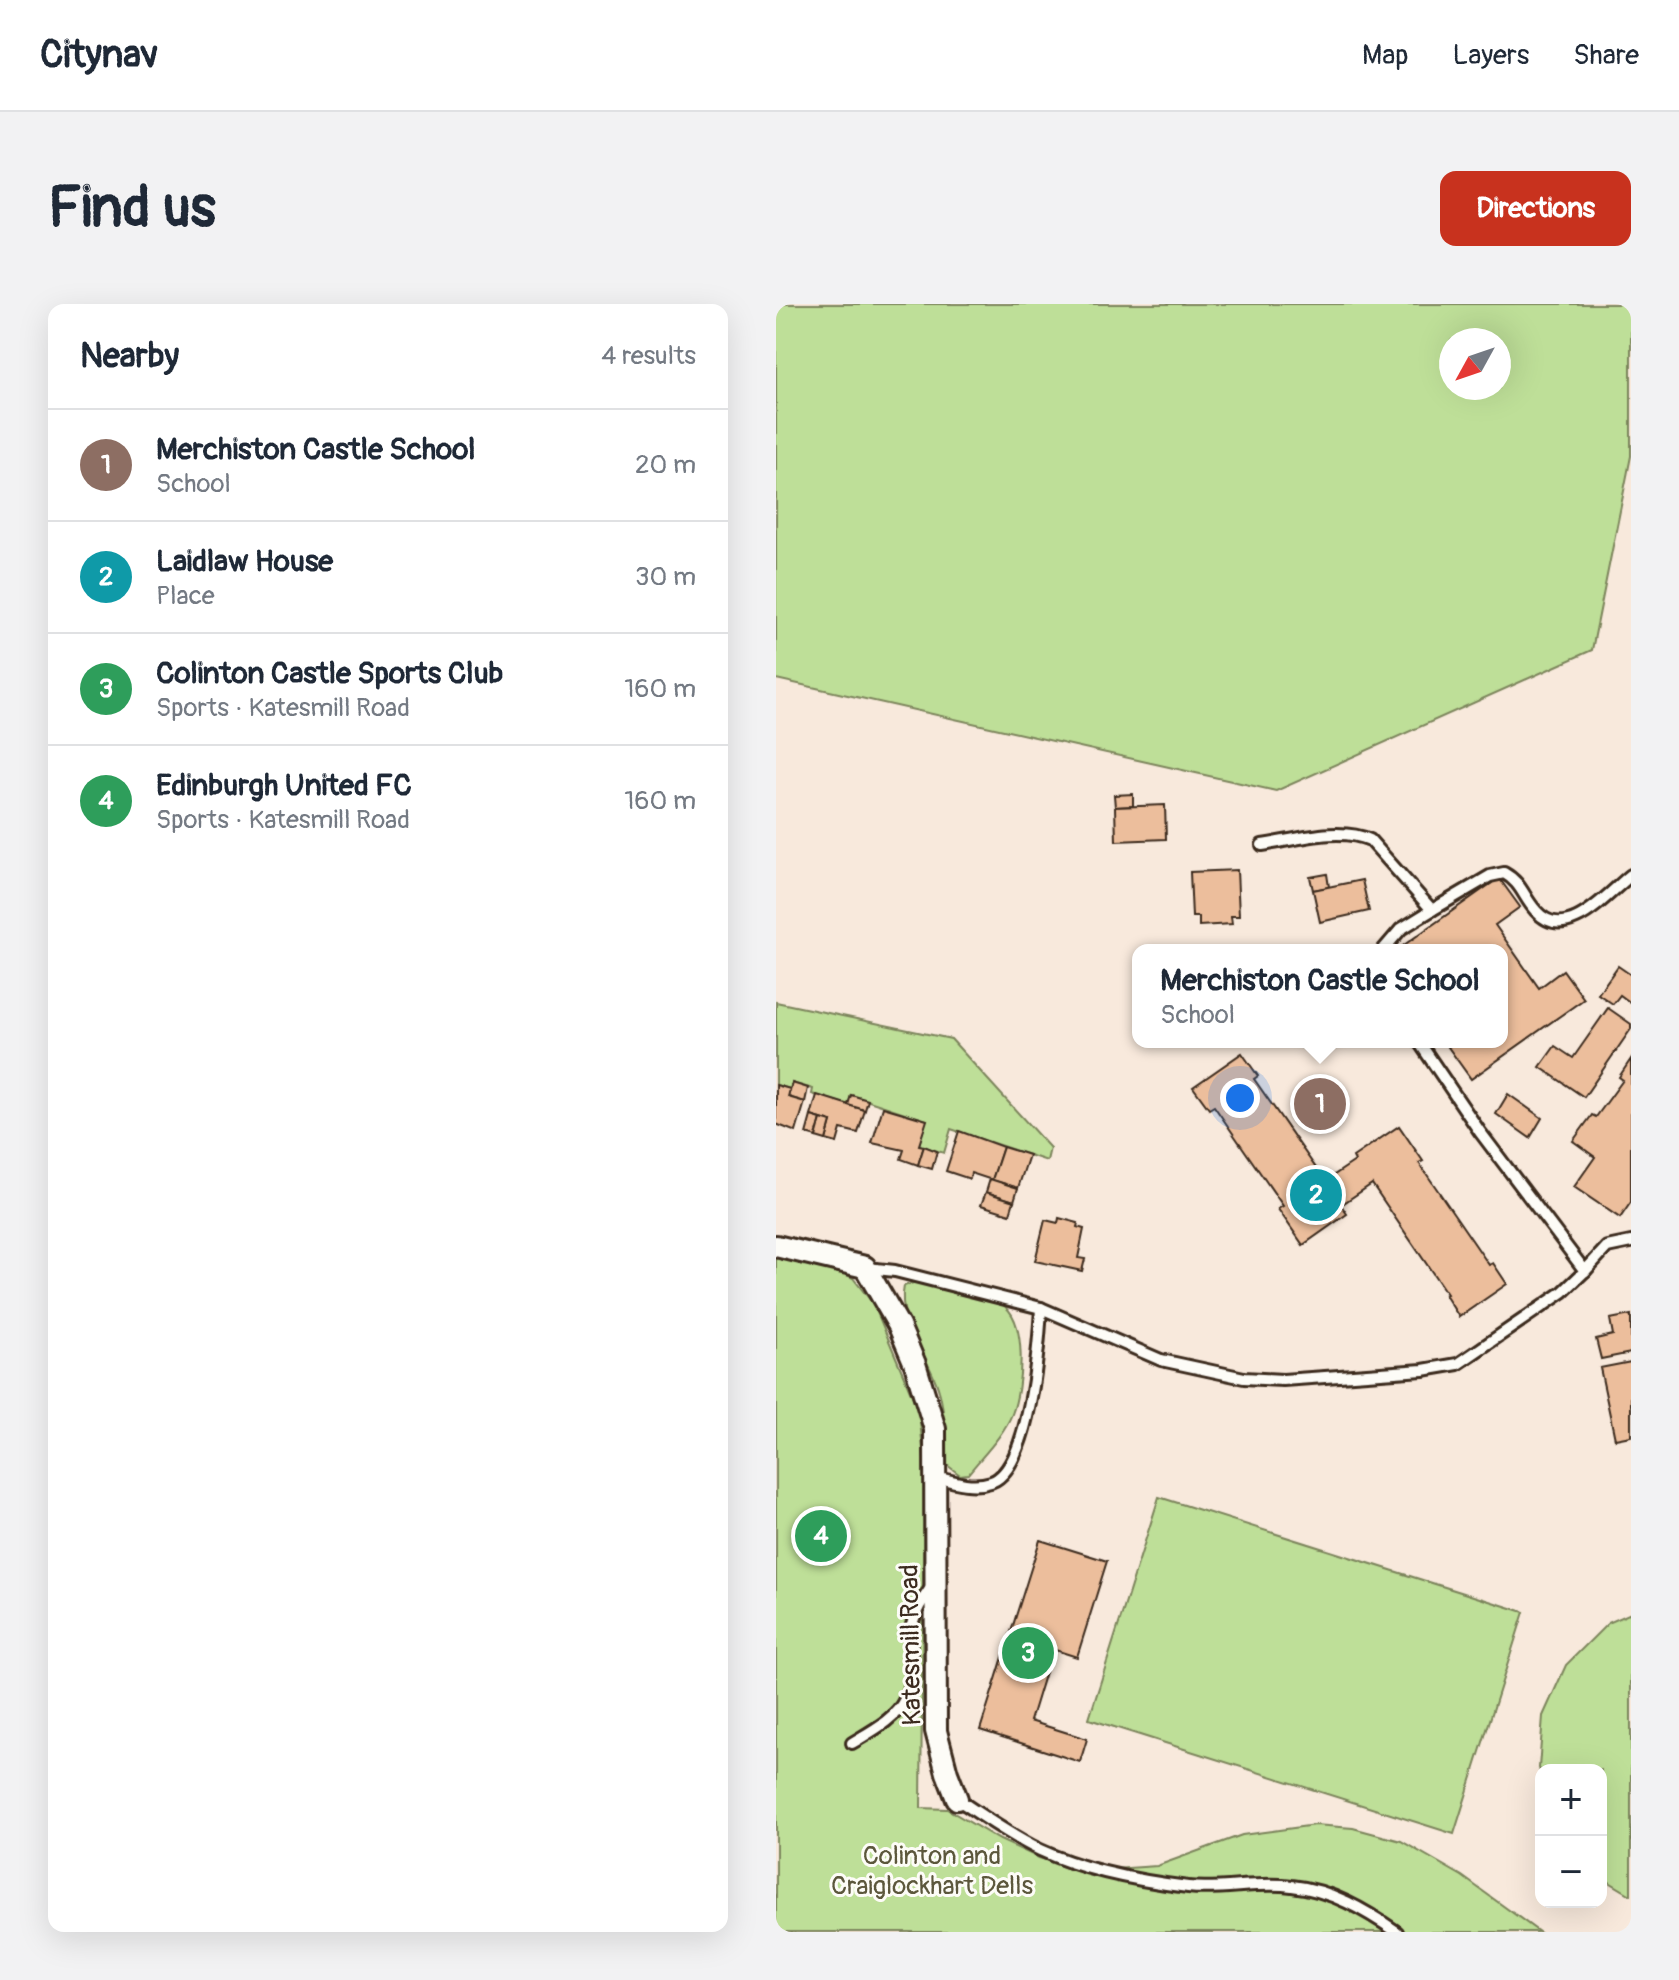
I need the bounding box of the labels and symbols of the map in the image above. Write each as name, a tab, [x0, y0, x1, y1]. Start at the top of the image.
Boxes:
north arrow	[1439, 328, 1511, 400]
pin: 1	[1294, 1074, 1346, 1134]
your location	[1220, 1078, 1260, 1118]
pin: 2	[1290, 1165, 1342, 1225]
pin: 4	[795, 1506, 847, 1566]
street label: Katesmill Road	[894, 1564, 928, 1726]
pin: 3	[1002, 1623, 1054, 1683]
park label: Colinton and Craiglockhart Dells	[831, 1840, 1033, 1902]

